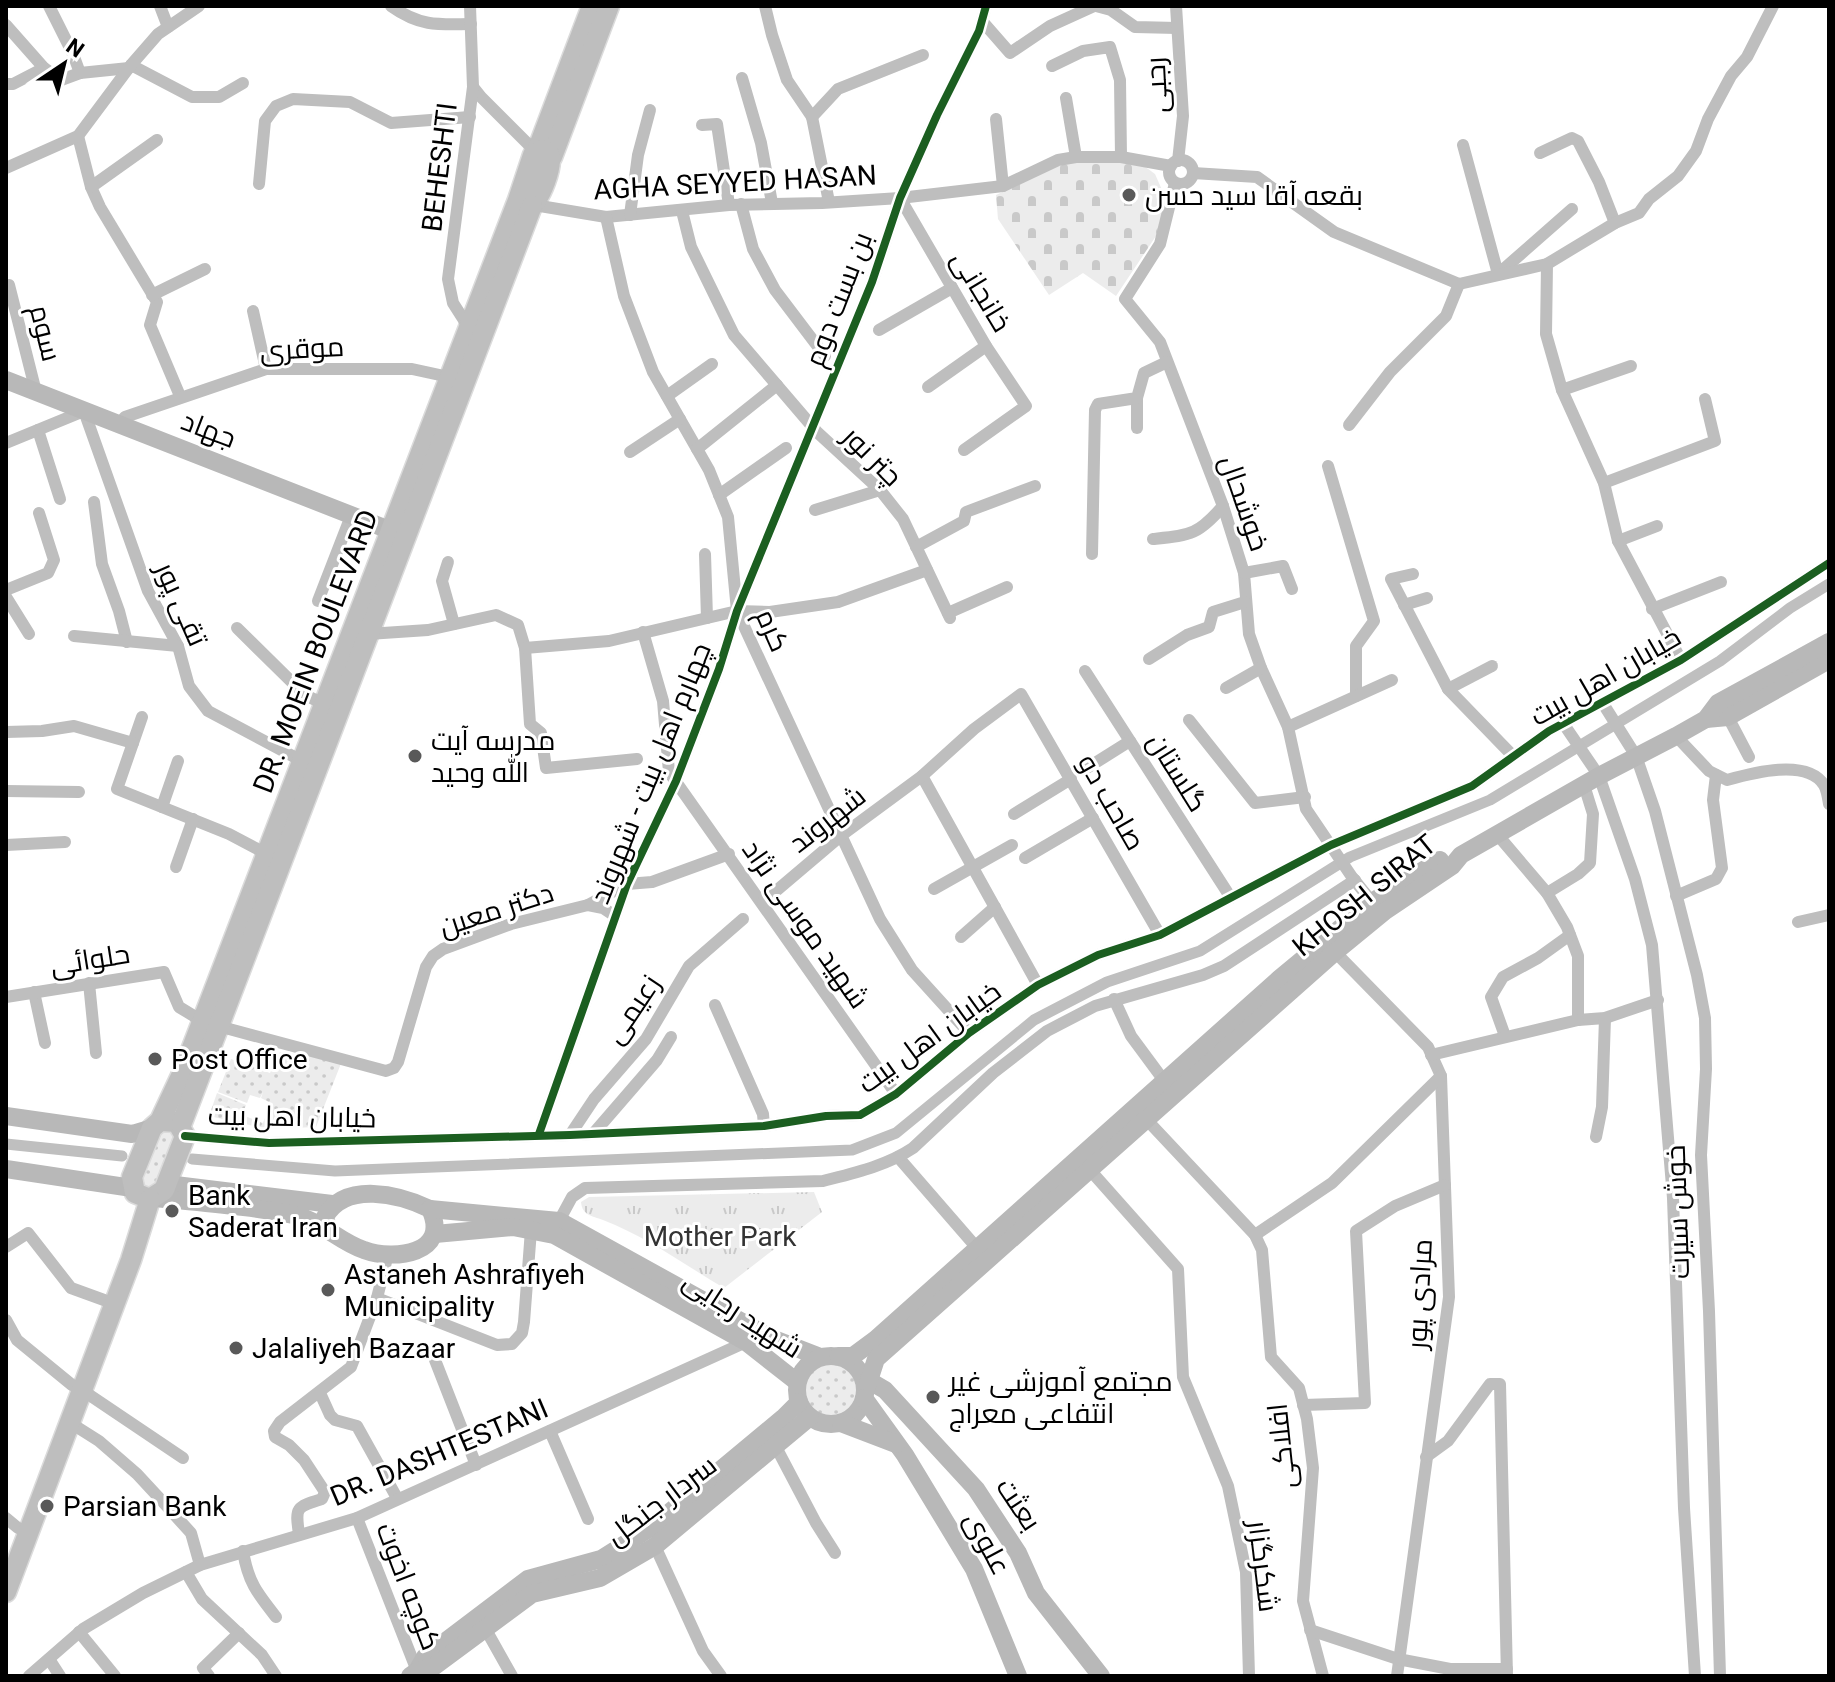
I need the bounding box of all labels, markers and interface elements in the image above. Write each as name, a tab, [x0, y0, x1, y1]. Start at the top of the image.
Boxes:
north arrow	[24, 24, 104, 104]
text: N	[62, 33, 89, 63]
street label: رجبی	[1139, 56, 1174, 114]
street label: BEHESHTI	[415, 101, 464, 233]
street label: AGHA SEYYED HASAN	[593, 159, 878, 206]
place label: بقعه آقا سید حسن	[1145, 179, 1363, 212]
marker: بقعه آقا سید حسن	[1120, 186, 1138, 204]
street label: بن بست دوم	[798, 227, 882, 372]
street label: خانجانی	[945, 245, 1019, 338]
street label: سوم	[20, 302, 68, 365]
street label: موقری	[259, 330, 345, 367]
street label: جهاد	[177, 404, 241, 455]
street label: چتر نور	[833, 418, 909, 494]
street label: خوشحال	[1213, 451, 1276, 555]
street label: DR. MOEIN BOULEVARD	[246, 505, 385, 797]
street label: تقی پور	[146, 555, 215, 652]
street label: کرم	[746, 604, 796, 658]
street label: خیابان اهل بیت	[1524, 620, 1686, 733]
street label: چهارم اهل بیت - شهروند	[583, 638, 721, 910]
place label: مدرسه آیت الله وحید	[431, 724, 556, 789]
street label: گلستان	[1141, 727, 1215, 818]
marker: مدرسه آیت الله وحید	[406, 747, 424, 765]
street label: صاحب دو	[1071, 748, 1152, 856]
street label: شهروند	[783, 779, 872, 859]
street label: KHOSH SIRAT	[1286, 827, 1443, 963]
street label: شهید موسی نژاد	[735, 834, 876, 1015]
street label: دکتر معین	[435, 876, 557, 943]
street label: حلوائی	[48, 937, 132, 982]
street label: زعیمی	[598, 969, 667, 1050]
street label: خیابان اهل بیت	[852, 975, 1007, 1100]
place label: Post Office	[171, 1043, 308, 1076]
marker: Post Office	[146, 1050, 164, 1068]
street label: خیابان اهل بیت	[208, 1099, 376, 1134]
street label: خوش سیرت	[1659, 1144, 1696, 1280]
place label: Bank Saderat Iran	[188, 1179, 338, 1244]
marker: Bank Saderat Iran	[163, 1202, 181, 1220]
park label: Mother Park	[644, 1220, 797, 1253]
street label: مرادی پور	[1400, 1238, 1441, 1352]
place label: Astaneh Ashrafiyeh Municipality	[344, 1258, 585, 1323]
street label: شهید رجایی	[677, 1264, 808, 1365]
marker: Astaneh Ashrafiyeh Municipality	[319, 1281, 337, 1299]
place label: Jalaliyeh Bazaar	[252, 1332, 456, 1365]
marker: Jalaliyeh Bazaar	[227, 1339, 245, 1357]
place label: مجتمع آموزشی غیر انتفاعی معراج	[947, 1365, 1173, 1432]
marker: مجتمع آموزشی غیر انتفاعی معراج	[924, 1388, 942, 1406]
street label: DR. DASHTESTANI	[325, 1392, 553, 1513]
street label: افلاکی	[1261, 1402, 1302, 1490]
street label: سردار جنگل	[600, 1448, 723, 1553]
street label: بعثت	[989, 1472, 1048, 1537]
place label: Parsian Bank	[63, 1490, 227, 1523]
marker: Parsian Bank	[38, 1497, 56, 1515]
street label: علوی	[957, 1506, 1018, 1580]
street label: شکرگزار	[1241, 1516, 1285, 1614]
street label: کوچه اخوت	[367, 1518, 448, 1655]

